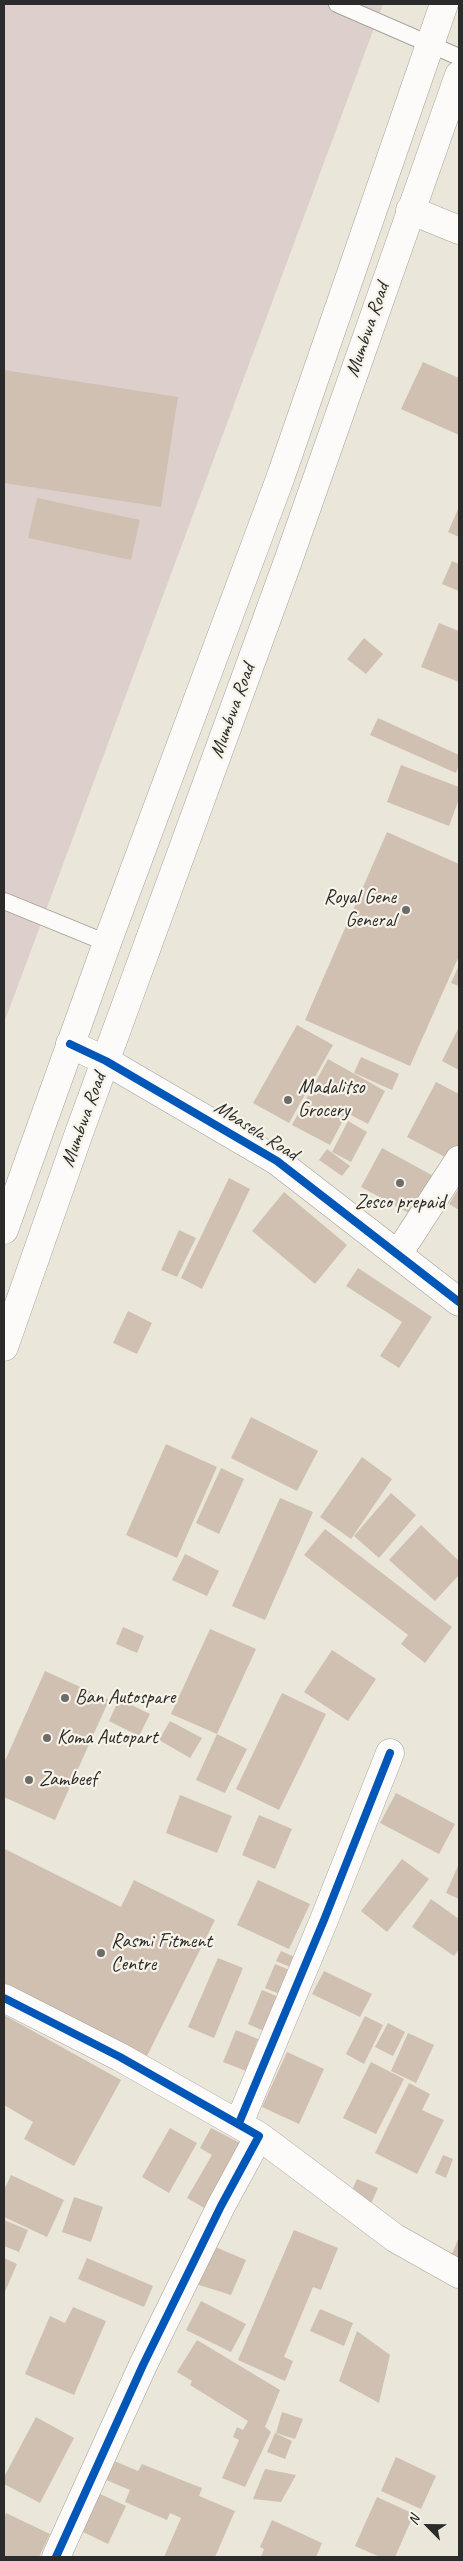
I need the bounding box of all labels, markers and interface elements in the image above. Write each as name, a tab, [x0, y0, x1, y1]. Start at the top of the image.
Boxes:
street label: Mumbwa Road	[341, 280, 395, 380]
street label: Mumbwa Road	[205, 661, 261, 761]
place label: Royal Gene General	[324, 886, 396, 933]
marker: Royal Gene General	[400, 904, 412, 916]
street label: Mumbwa Road	[56, 1070, 112, 1170]
place label: Madalitso Grocery	[298, 1076, 365, 1123]
marker: Madalitso Grocery	[282, 1094, 294, 1106]
street label: Mbasela Road	[209, 1096, 303, 1166]
marker: Zesco prepaid	[394, 1177, 406, 1189]
place label: Zesco prepaid	[355, 1191, 445, 1215]
place label: Ban Autospare	[75, 1686, 175, 1710]
marker: Ban Autospare	[59, 1692, 71, 1704]
place label: Koma Autopart	[57, 1726, 158, 1750]
marker: Koma Autopart	[41, 1732, 53, 1744]
place label: Zambeef	[39, 1768, 96, 1792]
marker: Zambeef	[23, 1774, 35, 1786]
place label: Rasmi Fitment Centre	[111, 1930, 212, 1977]
marker: Rasmi Fitment Centre	[95, 1947, 107, 1959]
north arrow	[403, 2501, 453, 2551]
text: N	[404, 2513, 423, 2527]

